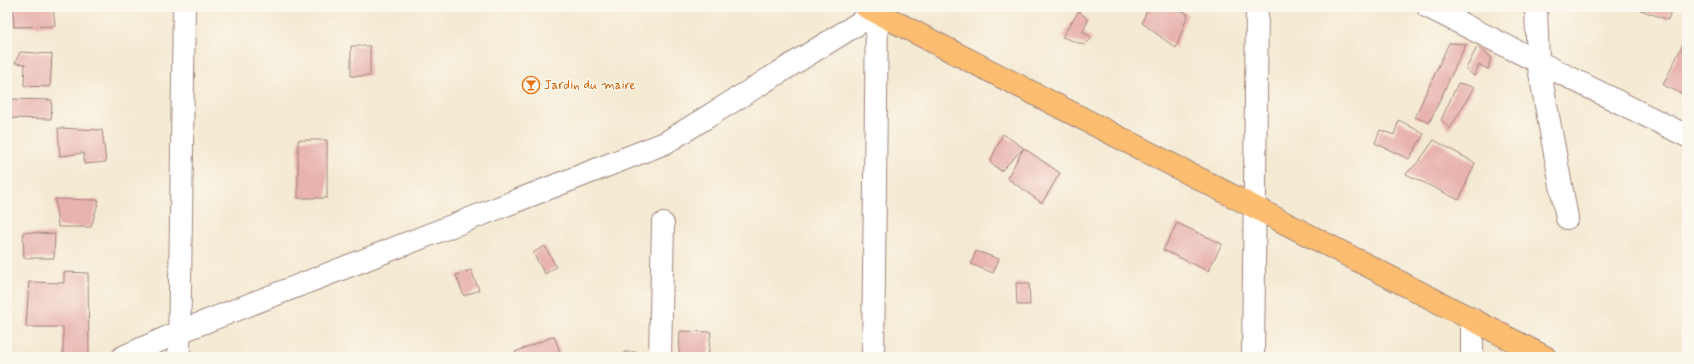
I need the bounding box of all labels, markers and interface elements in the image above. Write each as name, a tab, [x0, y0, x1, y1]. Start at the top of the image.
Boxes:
bar icon: Jardin du maire	[521, 75, 541, 95]
place label: Jardin du maire	[544, 77, 636, 94]

